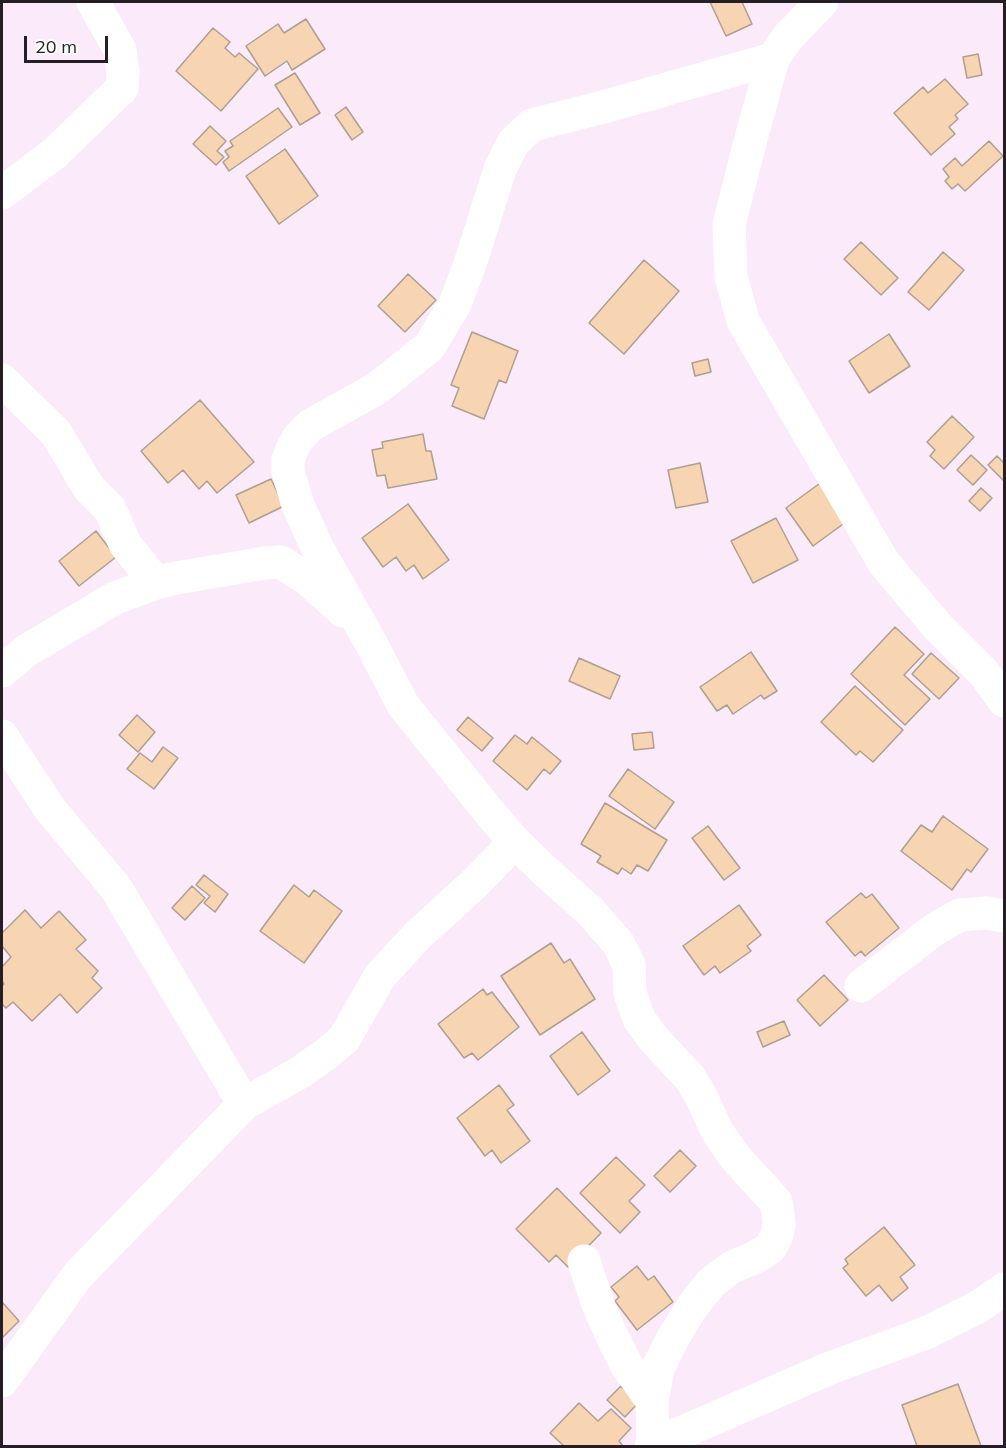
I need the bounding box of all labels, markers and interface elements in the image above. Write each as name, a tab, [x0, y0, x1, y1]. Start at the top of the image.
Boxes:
scale bar	[27, 24, 111, 62]
text: 20 m	[35, 35, 77, 58]

